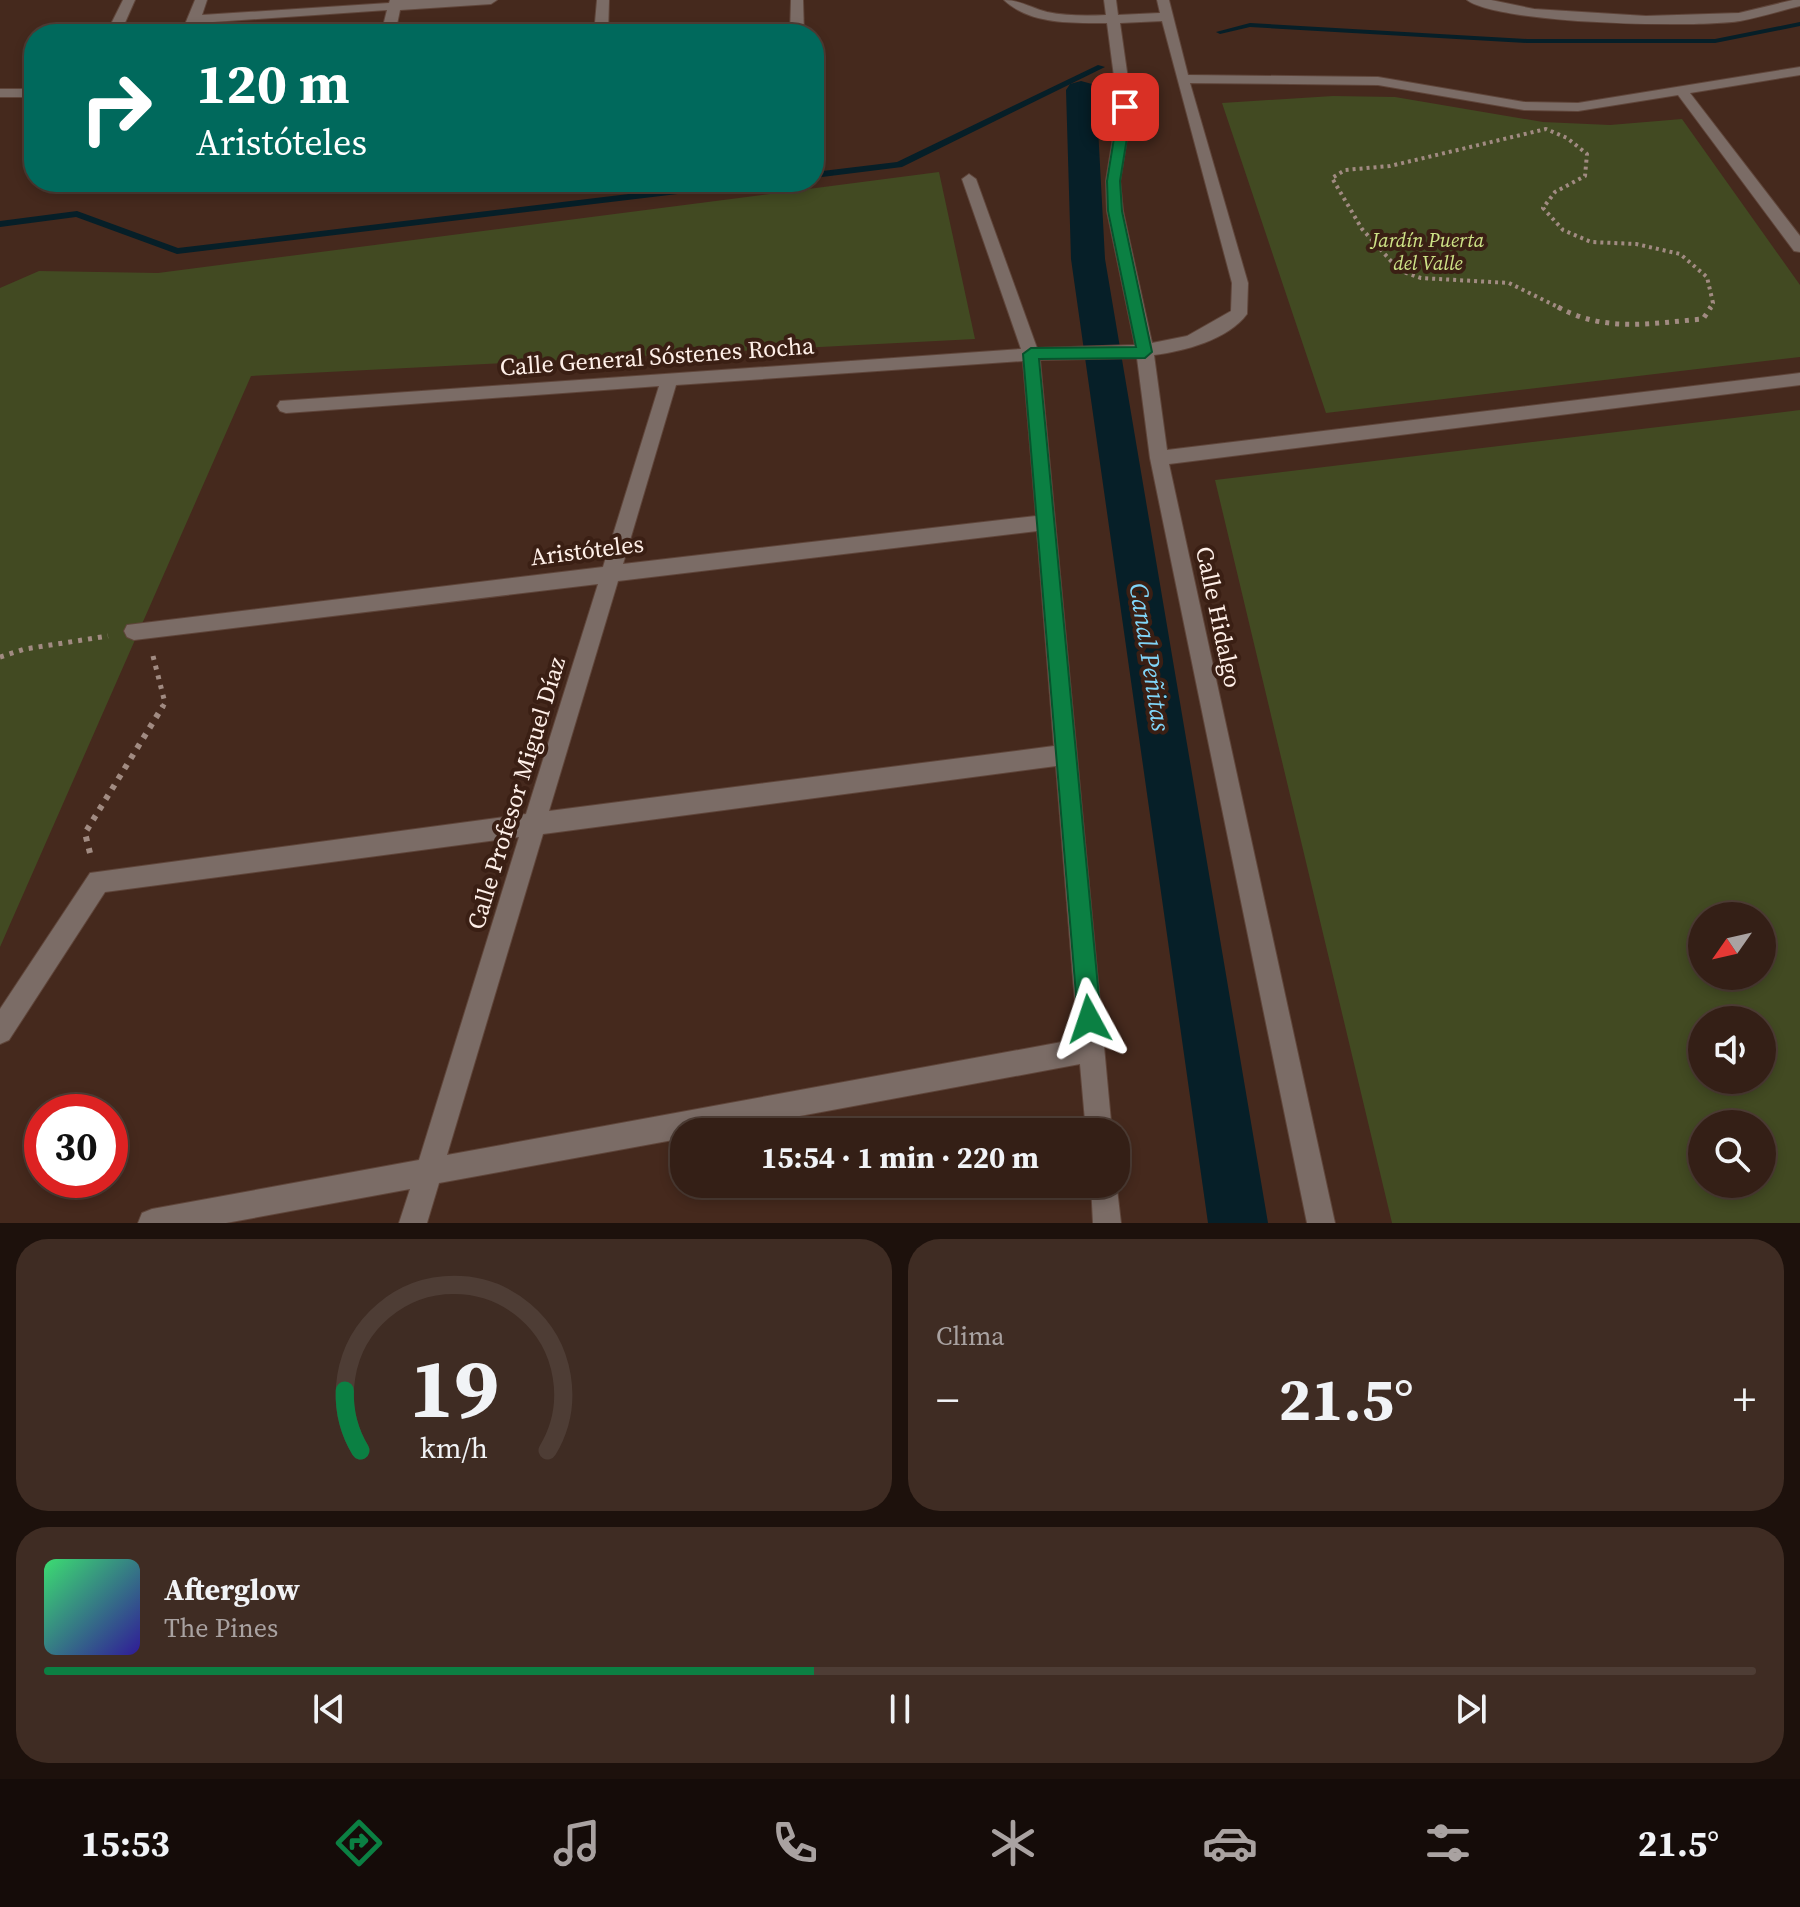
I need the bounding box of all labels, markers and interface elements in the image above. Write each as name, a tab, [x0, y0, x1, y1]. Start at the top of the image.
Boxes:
text: 120 m	[196, 45, 350, 122]
icon: right	[64, 56, 168, 160]
pin	[1091, 73, 1159, 141]
icon: arrive	[1103, 85, 1147, 129]
text: Aristóteles	[196, 118, 367, 167]
park label: Jardín Puerta del Valle	[1369, 226, 1485, 277]
street label: Calle General Sóstenes Rocha	[499, 328, 816, 383]
street label: Aristóteles	[528, 527, 646, 573]
street label: Calle Hidalgo	[1188, 543, 1250, 691]
water label: Canal Peñitas	[1121, 580, 1180, 734]
street label: Calle Profesor Miguel Díaz	[459, 653, 573, 933]
north arrow	[1688, 902, 1776, 990]
map controls	[1688, 902, 1776, 1198]
position arrow	[1047, 977, 1131, 1061]
button: sound	[1688, 1006, 1776, 1094]
speed limit sign: 30	[24, 1094, 128, 1198]
button: search	[1688, 1110, 1776, 1198]
text: 15:54 · 1 min · 220 m	[761, 1137, 1039, 1178]
text: Clima	[936, 1318, 1005, 1354]
text: 19	[409, 1331, 499, 1445]
text: 21.5°	[1278, 1358, 1414, 1440]
text: −	[936, 1369, 959, 1430]
text: +	[1733, 1369, 1756, 1430]
text: km/h	[420, 1428, 488, 1468]
text: Afterglow	[164, 1569, 300, 1610]
text: The Pines	[164, 1610, 278, 1646]
icon: previous	[307, 1687, 351, 1731]
icon: pause	[878, 1687, 922, 1731]
icon: next	[1449, 1687, 1493, 1731]
icon: directions	[331, 1815, 387, 1871]
icon: music	[549, 1815, 605, 1871]
icon: phone	[767, 1815, 823, 1871]
icon: climate	[985, 1815, 1041, 1871]
icon: car	[1202, 1815, 1258, 1871]
icon: filters	[1420, 1815, 1476, 1871]
text: 15:53	[81, 1819, 170, 1868]
text: 21.5°	[1638, 1819, 1719, 1868]

